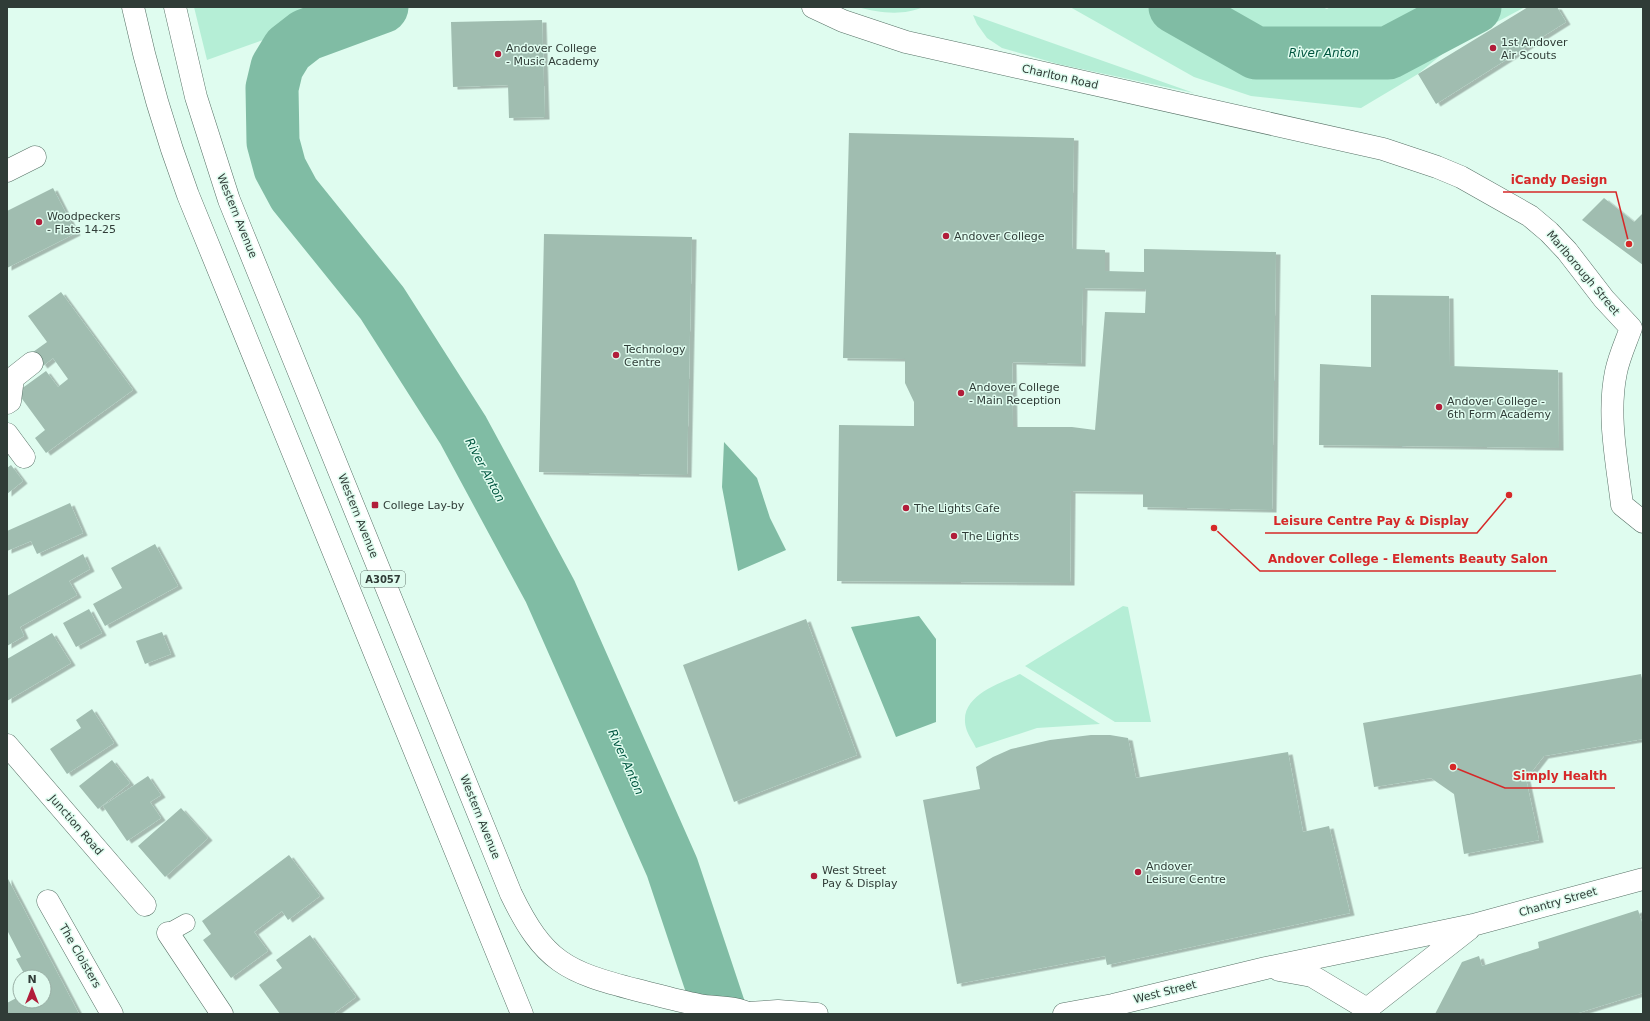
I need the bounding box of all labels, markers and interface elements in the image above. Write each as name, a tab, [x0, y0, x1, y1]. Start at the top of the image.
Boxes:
place label: 1st Andover Air Scouts	[1501, 36, 1568, 62]
place label: Andover College - Music Academy	[506, 42, 600, 68]
marker: 1st Andover Air Scouts	[1488, 43, 1498, 53]
water label: River Anton	[1289, 46, 1359, 60]
marker: Andover College - Music Academy	[493, 49, 503, 59]
street label: Charlton Road	[1020, 62, 1100, 92]
callout: iCandy Design	[1503, 168, 1616, 192]
street label: Western Avenue	[214, 172, 260, 260]
text: iCandy Design	[1511, 173, 1607, 187]
place label: Woodpeckers - Flats 14-25	[47, 210, 121, 236]
marker: Woodpeckers - Flats 14-25	[34, 217, 44, 227]
street label: Marlborough Street	[1544, 228, 1623, 318]
place label: Andover College	[954, 230, 1045, 243]
marker: Andover College	[941, 231, 951, 241]
place label: Technology Centre	[623, 343, 686, 369]
marker: Technology Centre	[611, 350, 621, 360]
place label: Andover College - Main Reception	[969, 381, 1061, 407]
marker: Andover College - Main Reception	[956, 388, 966, 398]
place label: Andover College - 6th Form Academy	[1447, 395, 1552, 421]
marker: Andover College - 6th Form Academy	[1434, 402, 1444, 412]
water label: River Anton	[462, 436, 508, 504]
street label: Western Avenue	[335, 472, 381, 560]
place label: College Lay-by	[383, 499, 465, 512]
marker: College Lay-by	[370, 500, 380, 510]
place label: The Lights Cafe	[913, 502, 1000, 515]
marker: The Lights Cafe	[901, 503, 911, 513]
callout: Leisure Centre Pay & Display	[1265, 509, 1477, 533]
text: Leisure Centre Pay & Display	[1273, 514, 1469, 528]
place label: The Lights	[961, 530, 1019, 543]
marker: The Lights	[949, 531, 959, 541]
callout: Andover College - Elements Beauty Salon	[1260, 547, 1556, 571]
text: Andover College - Elements Beauty Salon	[1268, 552, 1548, 566]
road number: A3057	[361, 571, 405, 587]
water label: River Anton	[605, 727, 647, 797]
callout: Simply Health	[1505, 764, 1615, 788]
text: Simply Health	[1513, 769, 1607, 783]
street label: Western Avenue	[457, 773, 503, 861]
street label: Junction Road	[46, 792, 106, 858]
place label: Andover Leisure Centre	[1146, 860, 1226, 886]
place label: West Street Pay & Display	[822, 864, 898, 890]
marker: Andover Leisure Centre	[1133, 867, 1143, 877]
marker: West Street Pay & Display	[809, 871, 819, 881]
street label: Chantry Street	[1517, 884, 1599, 919]
street label: The Cloisters	[56, 921, 104, 990]
north arrow	[12, 969, 52, 1009]
text: N	[27, 973, 37, 986]
street label: West Street	[1132, 978, 1198, 1006]

